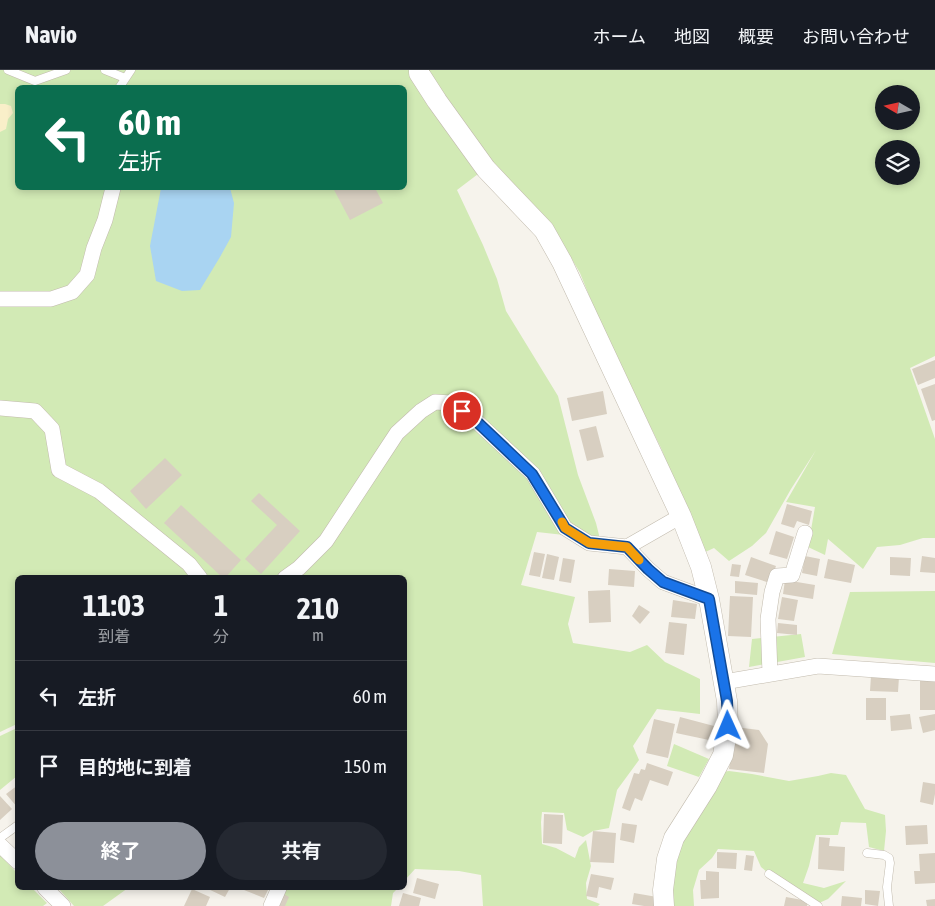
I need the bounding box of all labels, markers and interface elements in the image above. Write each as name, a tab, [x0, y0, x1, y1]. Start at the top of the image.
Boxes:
text: Navio	[25, 21, 77, 48]
text: ホーム	[593, 26, 646, 47]
text: 地図	[674, 26, 710, 47]
text: 概要	[738, 26, 774, 47]
text: お問い合わせ	[802, 26, 910, 47]
north arrow	[875, 85, 920, 130]
map controls	[875, 85, 920, 185]
text: 60 m	[118, 102, 181, 142]
icon: left	[35, 105, 100, 170]
button: layers	[875, 140, 920, 185]
text: 左折	[118, 148, 162, 174]
pin	[441, 390, 483, 432]
icon: arrive	[448, 397, 476, 425]
text: 11:03	[83, 588, 145, 622]
text: 1	[214, 588, 228, 622]
text: 210	[297, 591, 339, 625]
text: m	[312, 626, 324, 644]
text: 到着	[98, 627, 130, 645]
text: 分	[213, 627, 229, 645]
icon: left	[35, 682, 63, 710]
text: 60 m	[353, 685, 387, 707]
text: 左折	[78, 686, 116, 708]
position arrow	[701, 699, 753, 751]
icon: arrive	[35, 752, 63, 780]
text: 150 m	[344, 755, 387, 777]
text: 目的地に到着	[78, 756, 192, 778]
button: 終了	[35, 822, 206, 880]
button: 共有	[216, 822, 387, 880]

